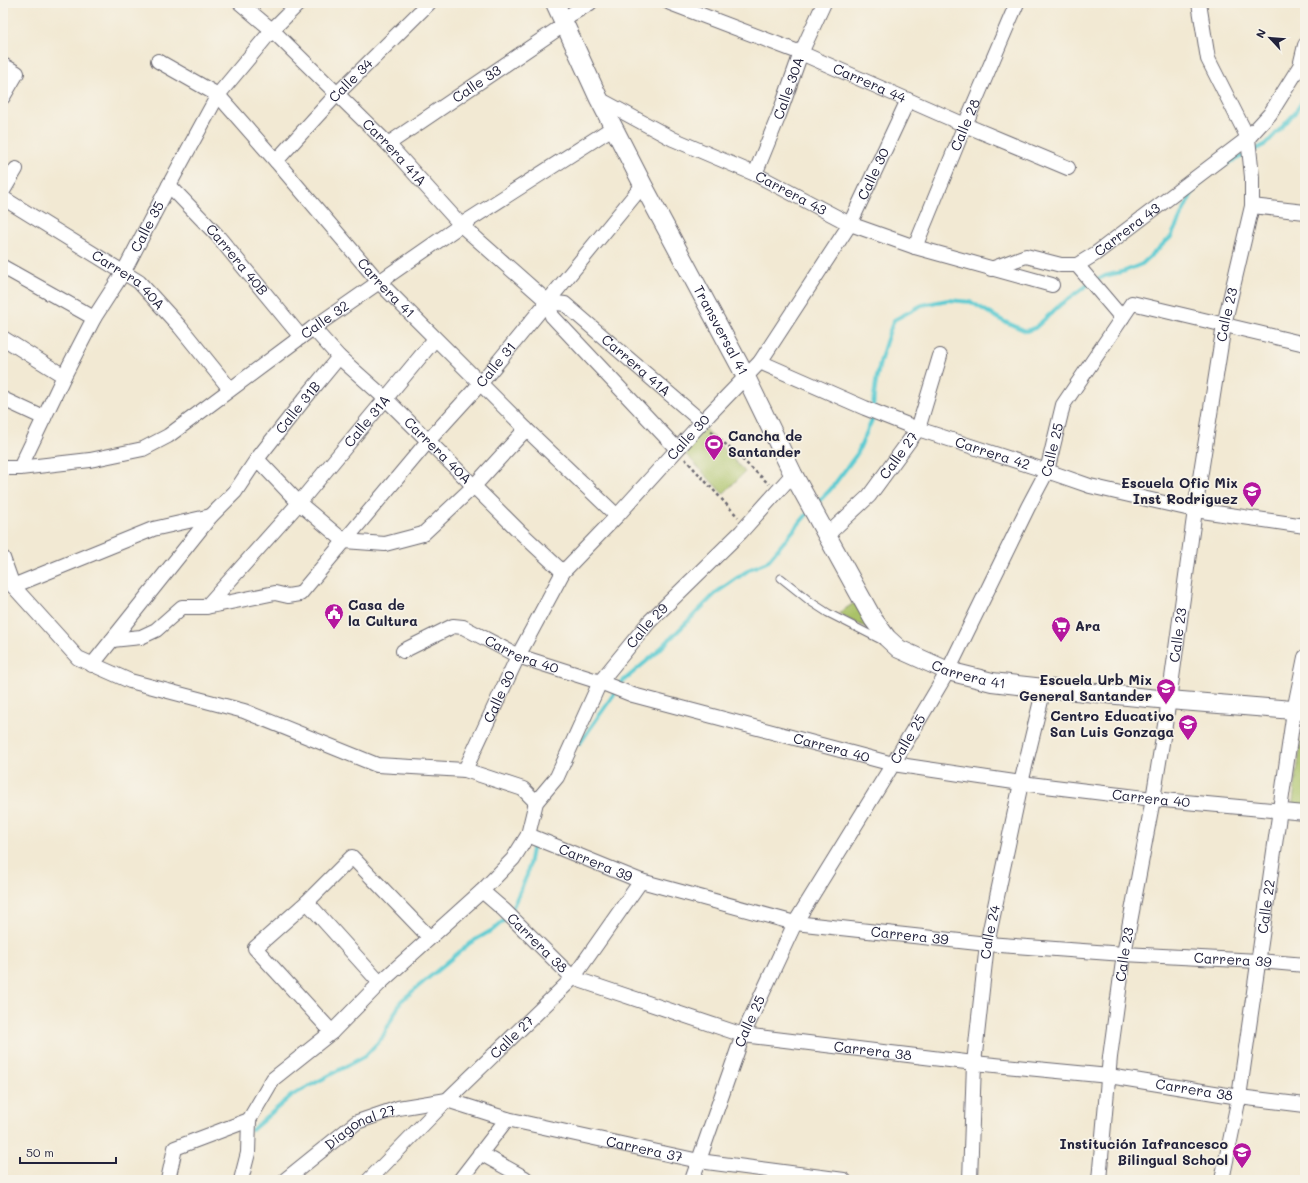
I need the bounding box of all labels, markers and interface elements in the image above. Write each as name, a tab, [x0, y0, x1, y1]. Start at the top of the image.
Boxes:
north arrow	[1250, 18, 1290, 58]
text: N	[1252, 26, 1269, 40]
street label: Calle 34	[324, 53, 377, 106]
street label: Calle 30A	[768, 54, 808, 122]
street label: Carrera 44	[830, 58, 910, 107]
street label: Calle 33	[448, 60, 505, 107]
street label: Calle 28	[945, 96, 984, 154]
street label: Carrera 41A	[359, 114, 431, 190]
street label: Calle 30	[853, 144, 894, 203]
street label: Carrera 43	[752, 166, 830, 219]
street label: Calle 35	[126, 198, 168, 255]
street label: Carrera 43	[1090, 198, 1164, 260]
street label: Carrera 40B	[202, 219, 273, 299]
street label: Carrera 40A	[88, 245, 169, 313]
street label: Carrera 41	[353, 254, 420, 322]
street label: Transversal 41	[690, 282, 753, 378]
street label: Calle 23	[1212, 286, 1241, 343]
street label: Calle 32	[297, 296, 353, 343]
street label: Carrera 41A	[598, 330, 675, 400]
street label: Calle 31	[471, 338, 520, 391]
street label: Calle 31B	[271, 377, 324, 437]
street label: Calle 31A	[339, 390, 394, 451]
street label: Calle 30	[662, 410, 714, 464]
street label: Carrera 40A	[400, 412, 476, 488]
street label: Calle 25	[1036, 421, 1067, 480]
place label: Cancha de Santander	[728, 426, 802, 461]
street label: Calle 27	[875, 427, 922, 483]
street label: Carrera 42	[953, 432, 1033, 474]
sports icon: Cancha de Santander	[703, 433, 725, 461]
place label: Escuela Ofic Mix Inst Rodriguez	[1121, 473, 1238, 508]
school or university icon: Escuela Ofic Mix Inst Rodriguez	[1241, 480, 1263, 508]
place label: Casa de la Cultura	[348, 595, 418, 630]
street label: Calle 29	[621, 598, 672, 652]
public building icon: Casa de la Cultura	[323, 602, 345, 630]
street label: Calle 23	[1164, 606, 1191, 663]
supermarket icon: Ara	[1050, 615, 1072, 643]
place label: Ara	[1075, 616, 1101, 635]
street label: Carrera 40	[482, 630, 562, 677]
street label: Carrera 41	[929, 655, 1007, 693]
street label: Calle 30	[478, 667, 519, 726]
place label: Escuela Urb Mix General Santander	[1019, 670, 1152, 705]
school or university icon: Escuela Urb Mix General Santander	[1155, 677, 1177, 705]
place label: Centro Educativo San Luis Gonzaga	[1050, 706, 1174, 741]
street label: Calle 25	[885, 710, 930, 767]
school or university icon: Centro Educativo San Luis Gonzaga	[1177, 713, 1199, 741]
street label: Carrera 40	[791, 728, 872, 767]
street label: Carrera 40	[1111, 784, 1191, 811]
street label: Carrera 39	[556, 839, 636, 886]
street label: Calle 22	[1252, 878, 1279, 935]
street label: Calle 24	[975, 902, 1004, 960]
street label: Carrera 38	[503, 908, 572, 977]
street label: Carrera 39	[870, 921, 950, 949]
street label: Calle 23	[1110, 926, 1138, 983]
street label: Carrera 39	[1193, 948, 1273, 971]
street label: Calle 25	[730, 992, 769, 1049]
street label: Calle 27	[485, 1011, 538, 1063]
street label: Carrera 38	[833, 1036, 913, 1064]
street label: Carrera 38	[1154, 1074, 1235, 1105]
street label: Diagonal 27	[320, 1099, 398, 1154]
street label: Carrera 37	[604, 1131, 685, 1166]
place label: Institución Iafrancesco Bilingual School	[1060, 1134, 1228, 1169]
scale bar	[20, 1139, 116, 1165]
school or university icon: Institución Iafrancesco Bilingual School	[1231, 1141, 1253, 1169]
text: 50 m	[26, 1144, 54, 1160]

